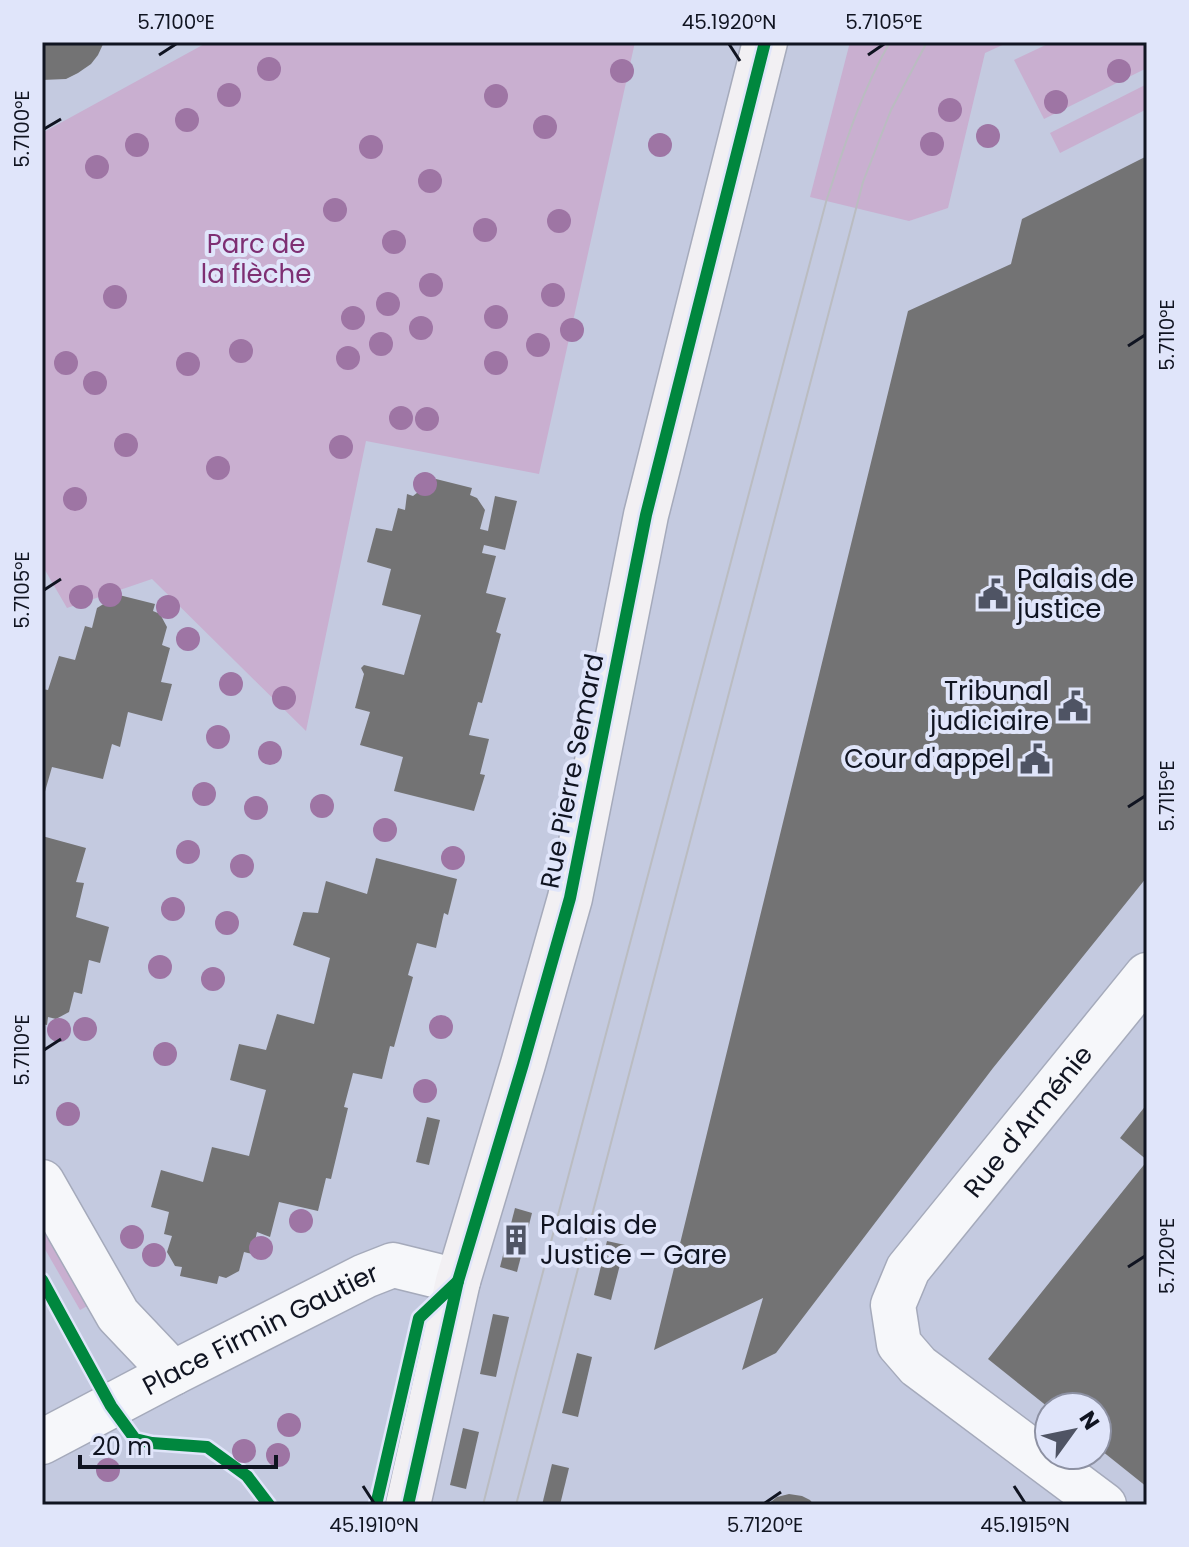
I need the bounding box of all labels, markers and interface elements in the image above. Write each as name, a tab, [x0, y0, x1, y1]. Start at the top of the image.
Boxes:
text: 5.7100°E	[137, 8, 215, 36]
text: 45.1920°N	[682, 8, 776, 36]
text: 5.7105°E	[845, 8, 923, 36]
text: 5.7100°E	[8, 90, 36, 168]
park label: Parc de la flèche	[201, 226, 311, 292]
text: 5.7110°E	[1153, 299, 1181, 371]
text: 5.7105°E	[8, 551, 36, 629]
place label: Palais de justice	[1016, 561, 1134, 627]
public building icon: Palais de justice	[976, 577, 1010, 611]
street label: Rue Pierre Semard	[532, 650, 612, 892]
place label: Tribunal judiciaire	[929, 673, 1049, 739]
public building icon: Tribunal judiciaire	[1056, 689, 1090, 723]
place label: Cour d'appel	[844, 741, 1011, 777]
public building icon: Cour d'appel	[1018, 742, 1052, 776]
text: 5.7115°E	[1153, 760, 1181, 832]
text: 5.7110°E	[8, 1014, 36, 1086]
street label: Rue d'Arménie	[955, 1038, 1101, 1205]
place label: Palais de Justice – Gare	[540, 1207, 727, 1273]
text: 5.7120°E	[1153, 1218, 1181, 1294]
building icon: Palais de Justice – Gare	[499, 1223, 533, 1257]
street label: Place Firmin Gautier	[136, 1255, 384, 1404]
north arrow	[1033, 1391, 1113, 1471]
text: N	[1072, 1405, 1107, 1436]
scale bar	[80, 1419, 276, 1469]
text: 20 m	[92, 1430, 152, 1463]
text: 45.1910°N	[329, 1511, 419, 1539]
text: 5.7120°E	[727, 1511, 803, 1539]
text: 45.1915°N	[980, 1511, 1070, 1539]

